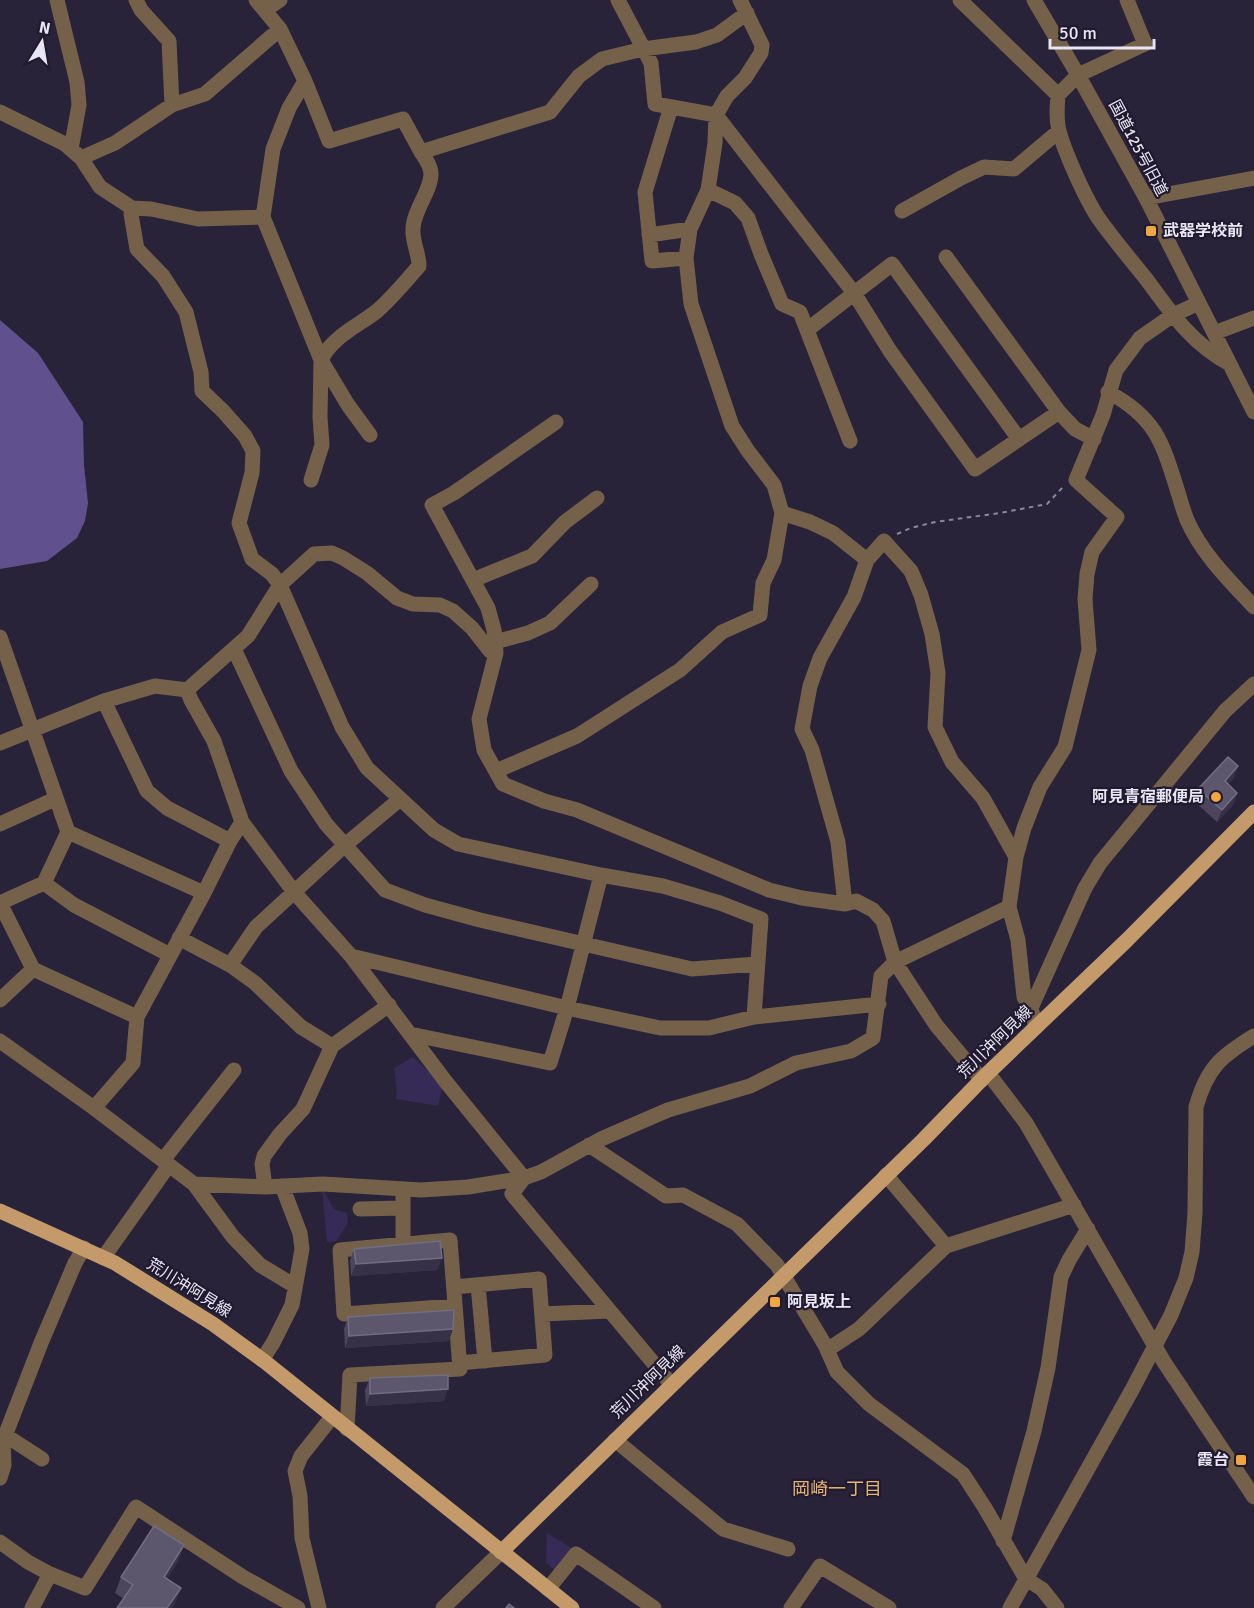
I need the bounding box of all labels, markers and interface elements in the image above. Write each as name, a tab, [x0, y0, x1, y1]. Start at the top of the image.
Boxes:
north arrow	[12, 12, 72, 72]
scale bar	[1050, 12, 1154, 50]
text: N	[37, 17, 52, 39]
text: 50 m	[1059, 22, 1097, 44]
street label: 国道125号旧道	[1104, 97, 1172, 199]
place label: 武器学校前	[1163, 221, 1243, 241]
marker: 武器学校前	[1144, 224, 1158, 238]
place label: 阿見青宿郵便局	[1092, 787, 1204, 807]
marker: 阿見青宿郵便局	[1209, 790, 1223, 804]
street label: 荒川沖阿見線	[954, 1001, 1036, 1083]
street label: 荒川沖阿見線	[143, 1254, 235, 1322]
place label: 阿見坂上	[787, 1292, 851, 1312]
marker: 阿見坂上	[768, 1295, 782, 1309]
street label: 荒川沖阿見線	[607, 1341, 689, 1423]
place label: 霞台	[1197, 1450, 1229, 1470]
marker: 霞台	[1234, 1453, 1248, 1467]
district label: 岡崎一丁目	[792, 1478, 882, 1500]

